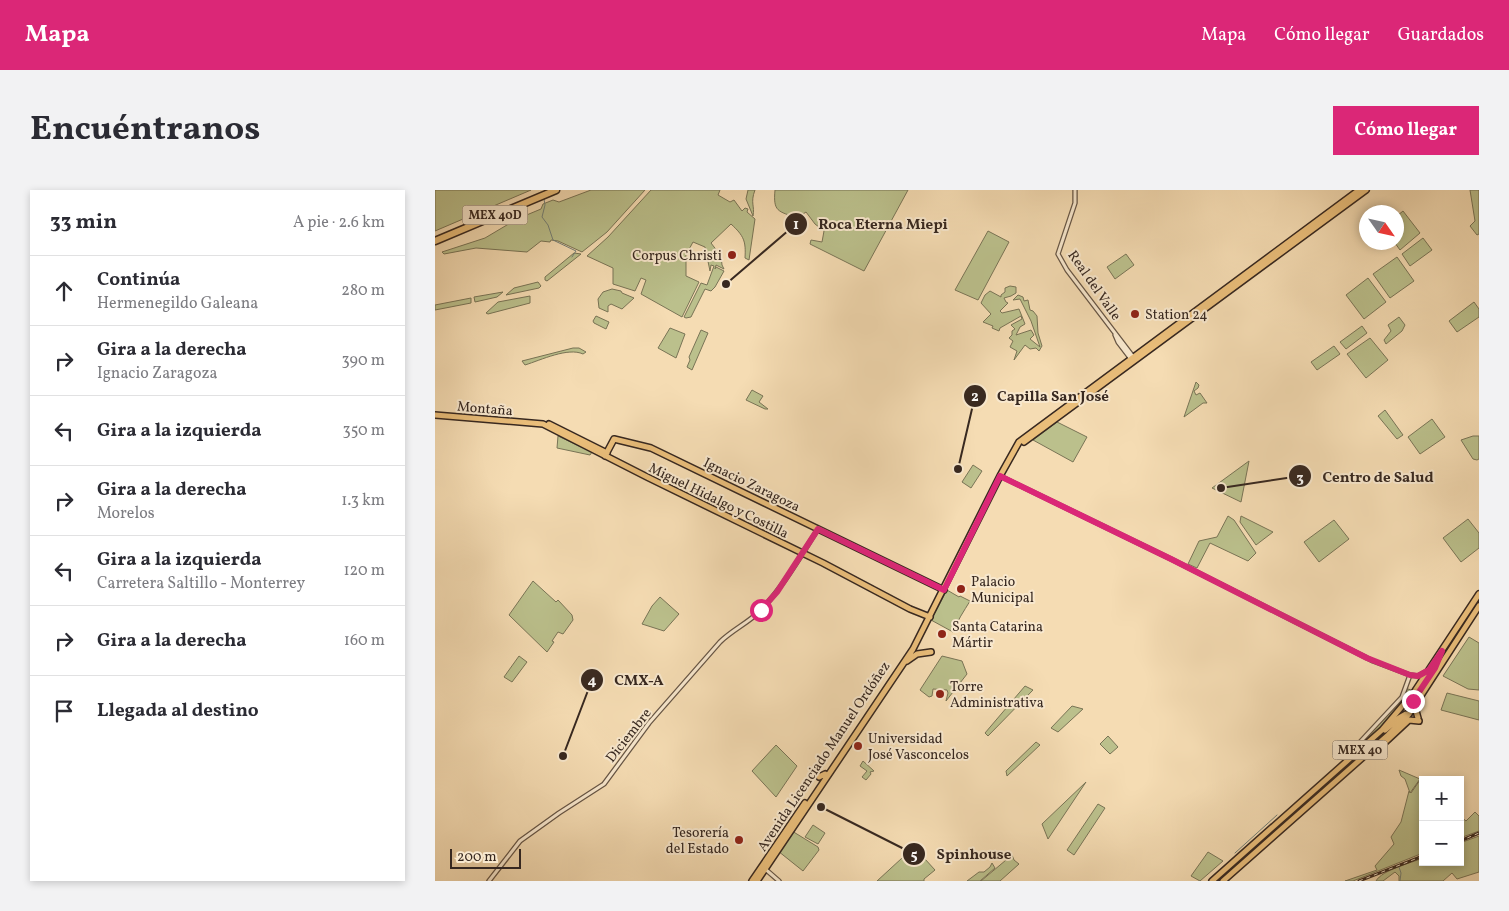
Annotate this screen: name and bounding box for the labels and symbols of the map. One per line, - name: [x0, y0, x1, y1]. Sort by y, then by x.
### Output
- north arrow: [1359, 205, 1404, 250]
- road number: MEX 40D: [463, 206, 527, 224]
- callout: Roca Eterna Miepi: [783, 209, 958, 239]
- text: 1: [793, 215, 799, 236]
- text: Roca Eterna Miepi: [818, 215, 948, 236]
- place label: Corpus Christi: [632, 247, 722, 266]
- street label: Real del Valle: [1063, 247, 1125, 325]
- marker: Corpus Christi: [726, 249, 738, 261]
- place label: Station 24: [1145, 306, 1208, 325]
- marker: Station 24: [1129, 308, 1141, 320]
- callout: Capilla San José: [962, 381, 1119, 411]
- text: 2: [971, 387, 979, 408]
- text: Capilla San José: [997, 387, 1109, 408]
- street label: Montaña: [456, 398, 514, 421]
- street label: Ignacio Zaragoza: [700, 454, 803, 517]
- street label: Miguel Hidalgo y Costilla: [645, 459, 792, 544]
- callout: Centro de Salud: [1288, 461, 1444, 491]
- text: 3: [1296, 468, 1304, 489]
- text: Centro de Salud: [1322, 468, 1434, 489]
- place label: Palacio Municipal: [971, 573, 1034, 608]
- marker: Palacio Municipal: [955, 583, 967, 595]
- route start: [750, 599, 773, 622]
- place label: Santa Catarina Mártir: [952, 618, 1043, 653]
- marker: Santa Catarina Mártir: [936, 628, 948, 640]
- street label: Avenida Licenciado Manuel Ordóñez: [753, 658, 895, 856]
- callout: CMX-A: [580, 665, 674, 695]
- text: 4: [587, 671, 597, 692]
- text: CMX-A: [614, 671, 664, 692]
- place label: Torre Administrativa: [950, 678, 1044, 713]
- marker: Torre Administrativa: [934, 688, 946, 700]
- route end: [1402, 690, 1425, 713]
- street label: Diciembre: [602, 705, 657, 767]
- place label: Universidad José Vasconcelos: [868, 730, 969, 765]
- marker: Universidad José Vasconcelos: [852, 740, 864, 752]
- road number: MEX 40: [1333, 740, 1387, 760]
- place label: Tesorería del Estado: [666, 824, 729, 859]
- marker: Tesorería del Estado: [733, 834, 745, 846]
- callout: Spinhouse: [902, 839, 1021, 869]
- text: 5: [910, 845, 918, 866]
- text: Spinhouse: [937, 845, 1012, 866]
- scale bar: [450, 846, 521, 869]

